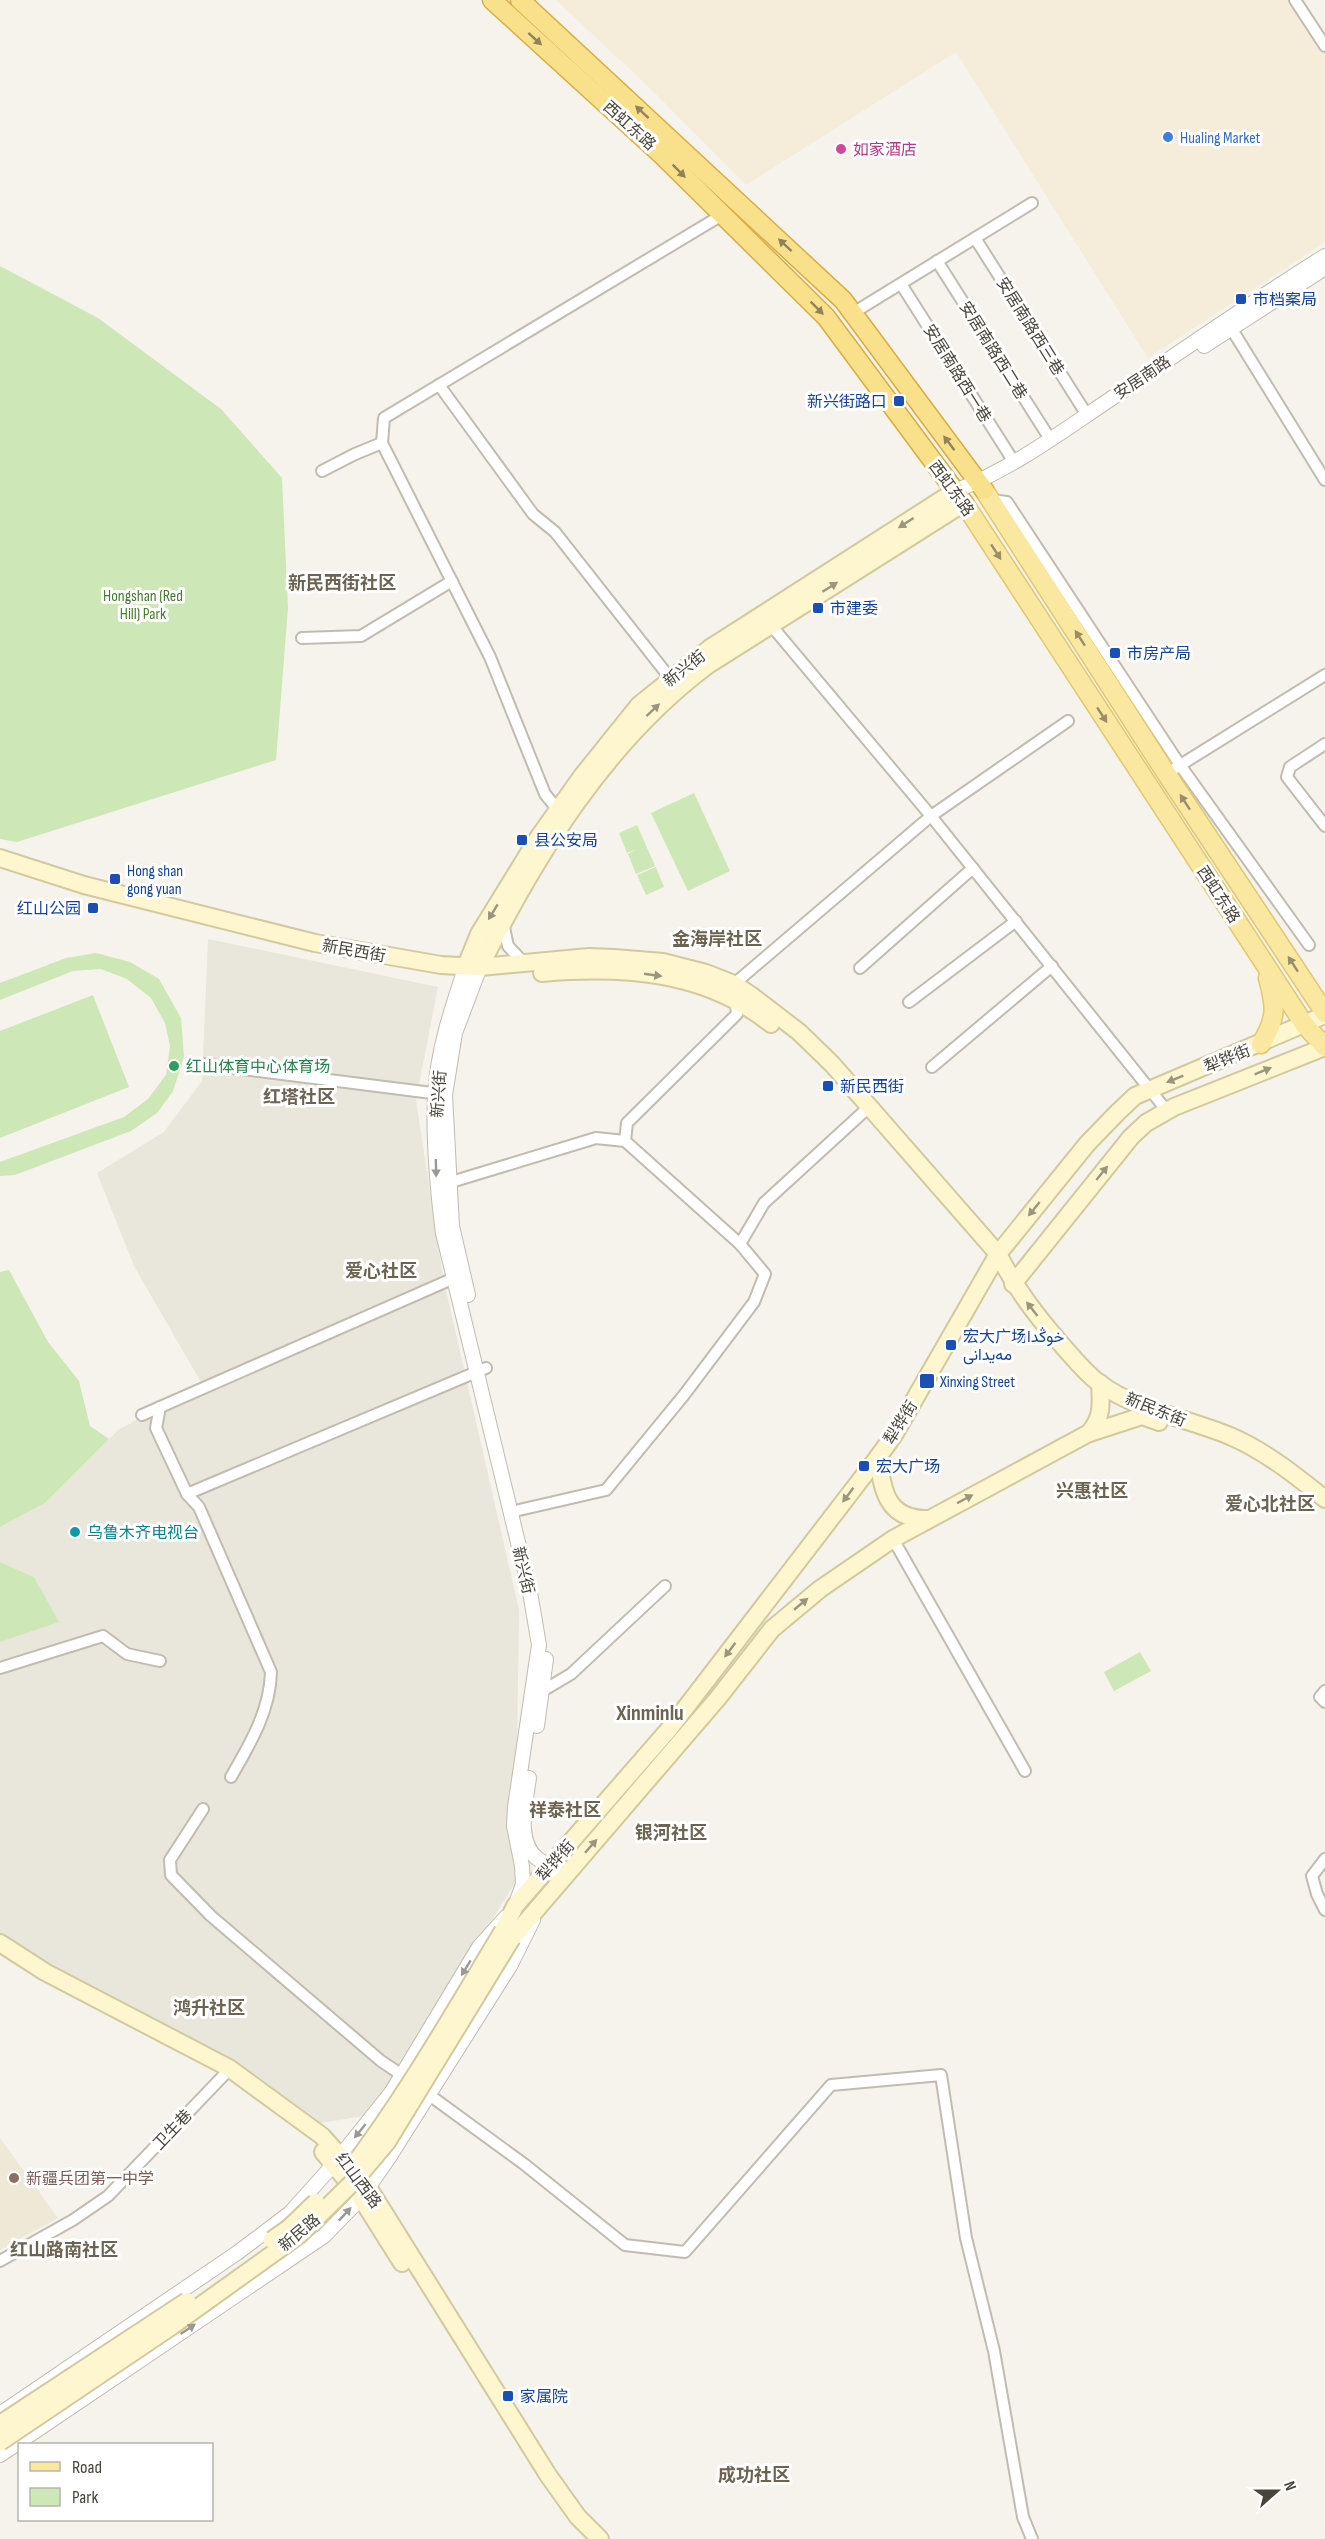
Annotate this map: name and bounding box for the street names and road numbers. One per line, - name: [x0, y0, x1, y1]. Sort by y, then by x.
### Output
- street label: 西虹东路: [599, 98, 659, 155]
- street label: 安居南路西三巷: [992, 274, 1067, 379]
- street label: 安居南路西二巷: [955, 298, 1030, 403]
- street label: 安居南路西一巷: [919, 321, 994, 426]
- street label: 安居南路: [1111, 352, 1175, 404]
- street label: 西虹东路: [924, 457, 977, 520]
- street label: 新兴街: [660, 647, 710, 691]
- street label: 西虹东路: [1192, 863, 1243, 927]
- street label: 新民西街: [321, 937, 387, 966]
- street label: 犁铧街: [1202, 1042, 1253, 1077]
- street label: 新兴街: [428, 1069, 451, 1119]
- street label: 新民东街: [1122, 1390, 1189, 1431]
- street label: 犁铧街: [880, 1397, 922, 1448]
- street label: 新兴街: [508, 1545, 537, 1596]
- street label: 犁铧街: [533, 1837, 579, 1885]
- street label: 卫生巷: [150, 2106, 197, 2154]
- street label: 红山西路: [331, 2150, 385, 2212]
- street label: 新民路: [275, 2210, 324, 2256]

